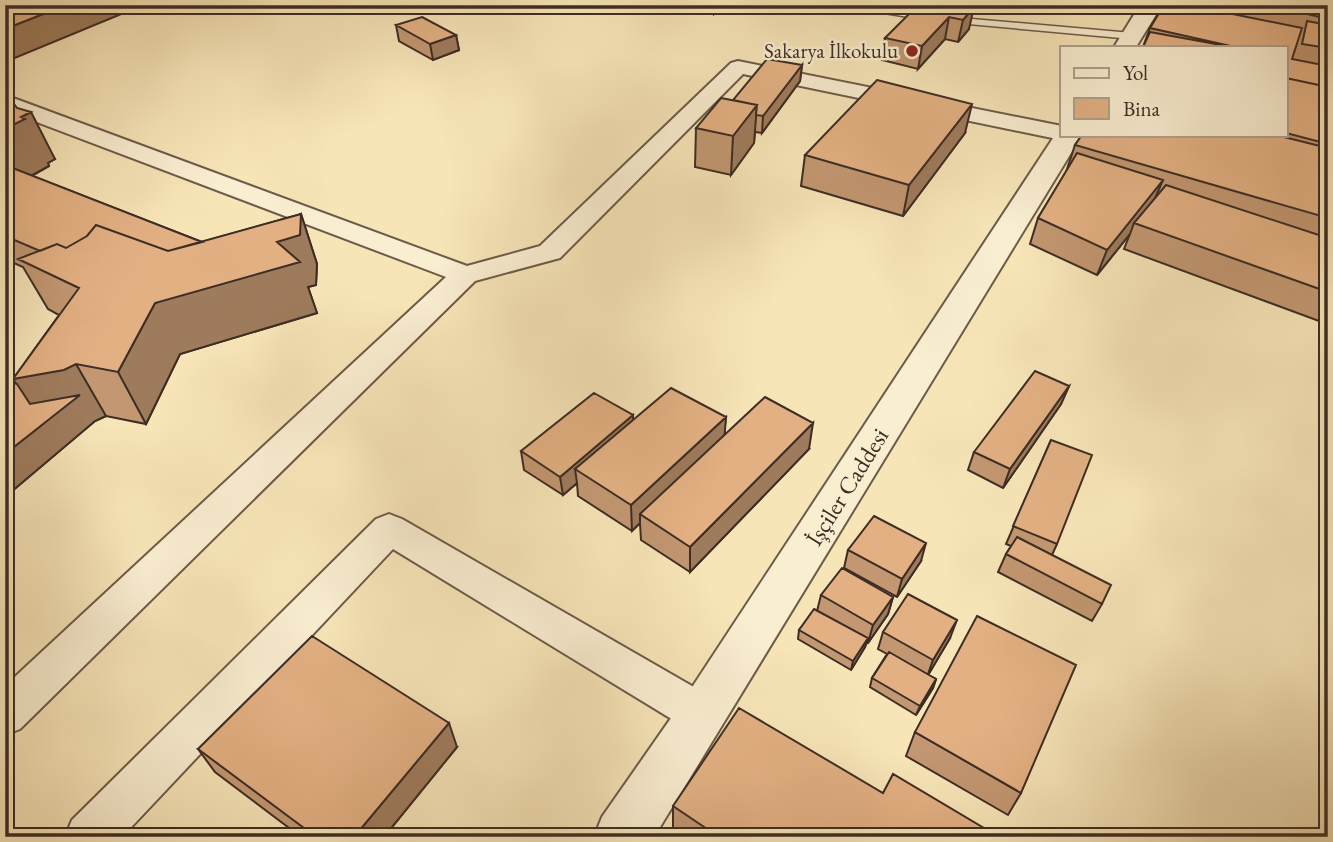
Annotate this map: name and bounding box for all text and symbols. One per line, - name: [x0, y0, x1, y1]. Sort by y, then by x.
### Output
- place label: Sakarya İlkokulu: [764, 37, 898, 64]
- marker: Sakarya İlkokulu: [904, 43, 920, 59]
- legend: [1060, 46, 1288, 136]
- text: Yol: [1123, 59, 1148, 86]
- text: Bina: [1123, 95, 1161, 122]
- street label: İşçiler Caddesi: [798, 422, 895, 552]

